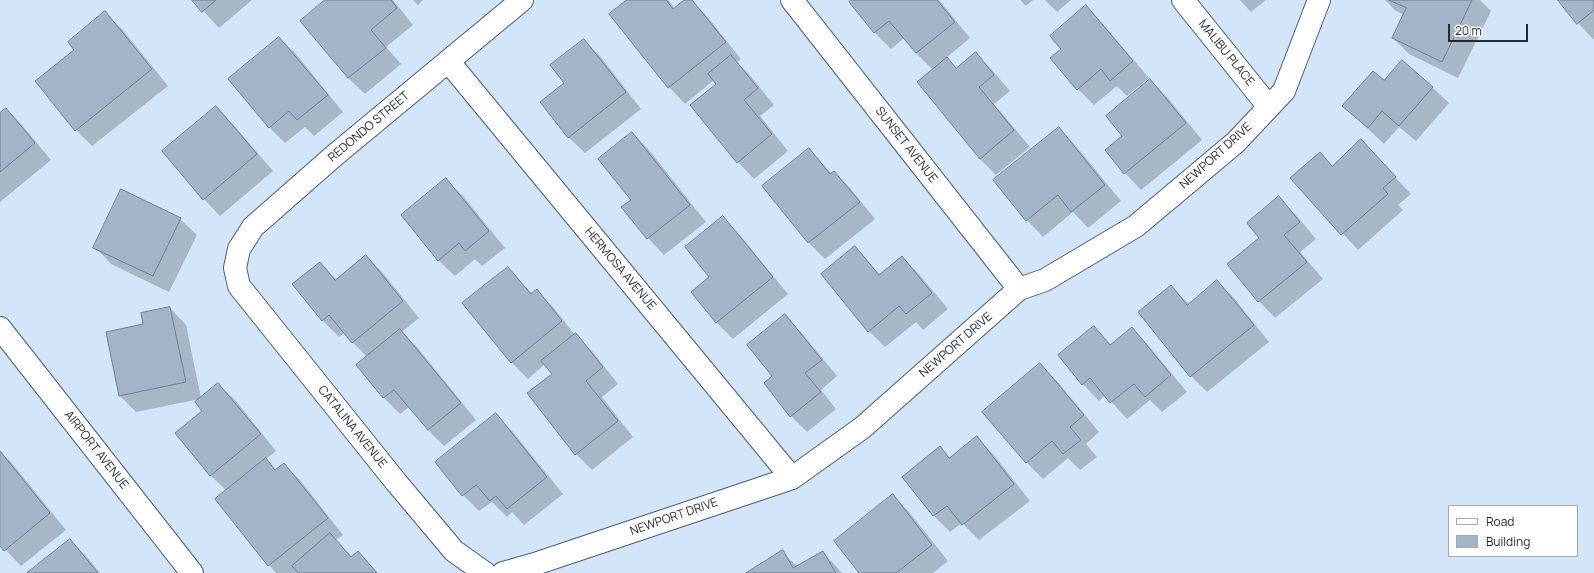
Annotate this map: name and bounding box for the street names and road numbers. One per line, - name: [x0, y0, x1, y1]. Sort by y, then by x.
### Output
- street label: MALIBU PLACE: [1195, 17, 1257, 89]
- street label: REDONDO STREET: [326, 89, 412, 165]
- street label: SUNSET AVENUE: [872, 104, 940, 186]
- street label: NEWPORT DRIVE: [1177, 120, 1255, 192]
- street label: HERMOSA AVENUE: [581, 225, 659, 313]
- street label: NEWPORT DRIVE: [917, 309, 995, 381]
- street label: CATALINA AVENUE: [315, 383, 389, 471]
- street label: AIRPORT AVENUE: [61, 408, 131, 492]
- street label: NEWPORT DRIVE: [628, 495, 720, 539]

